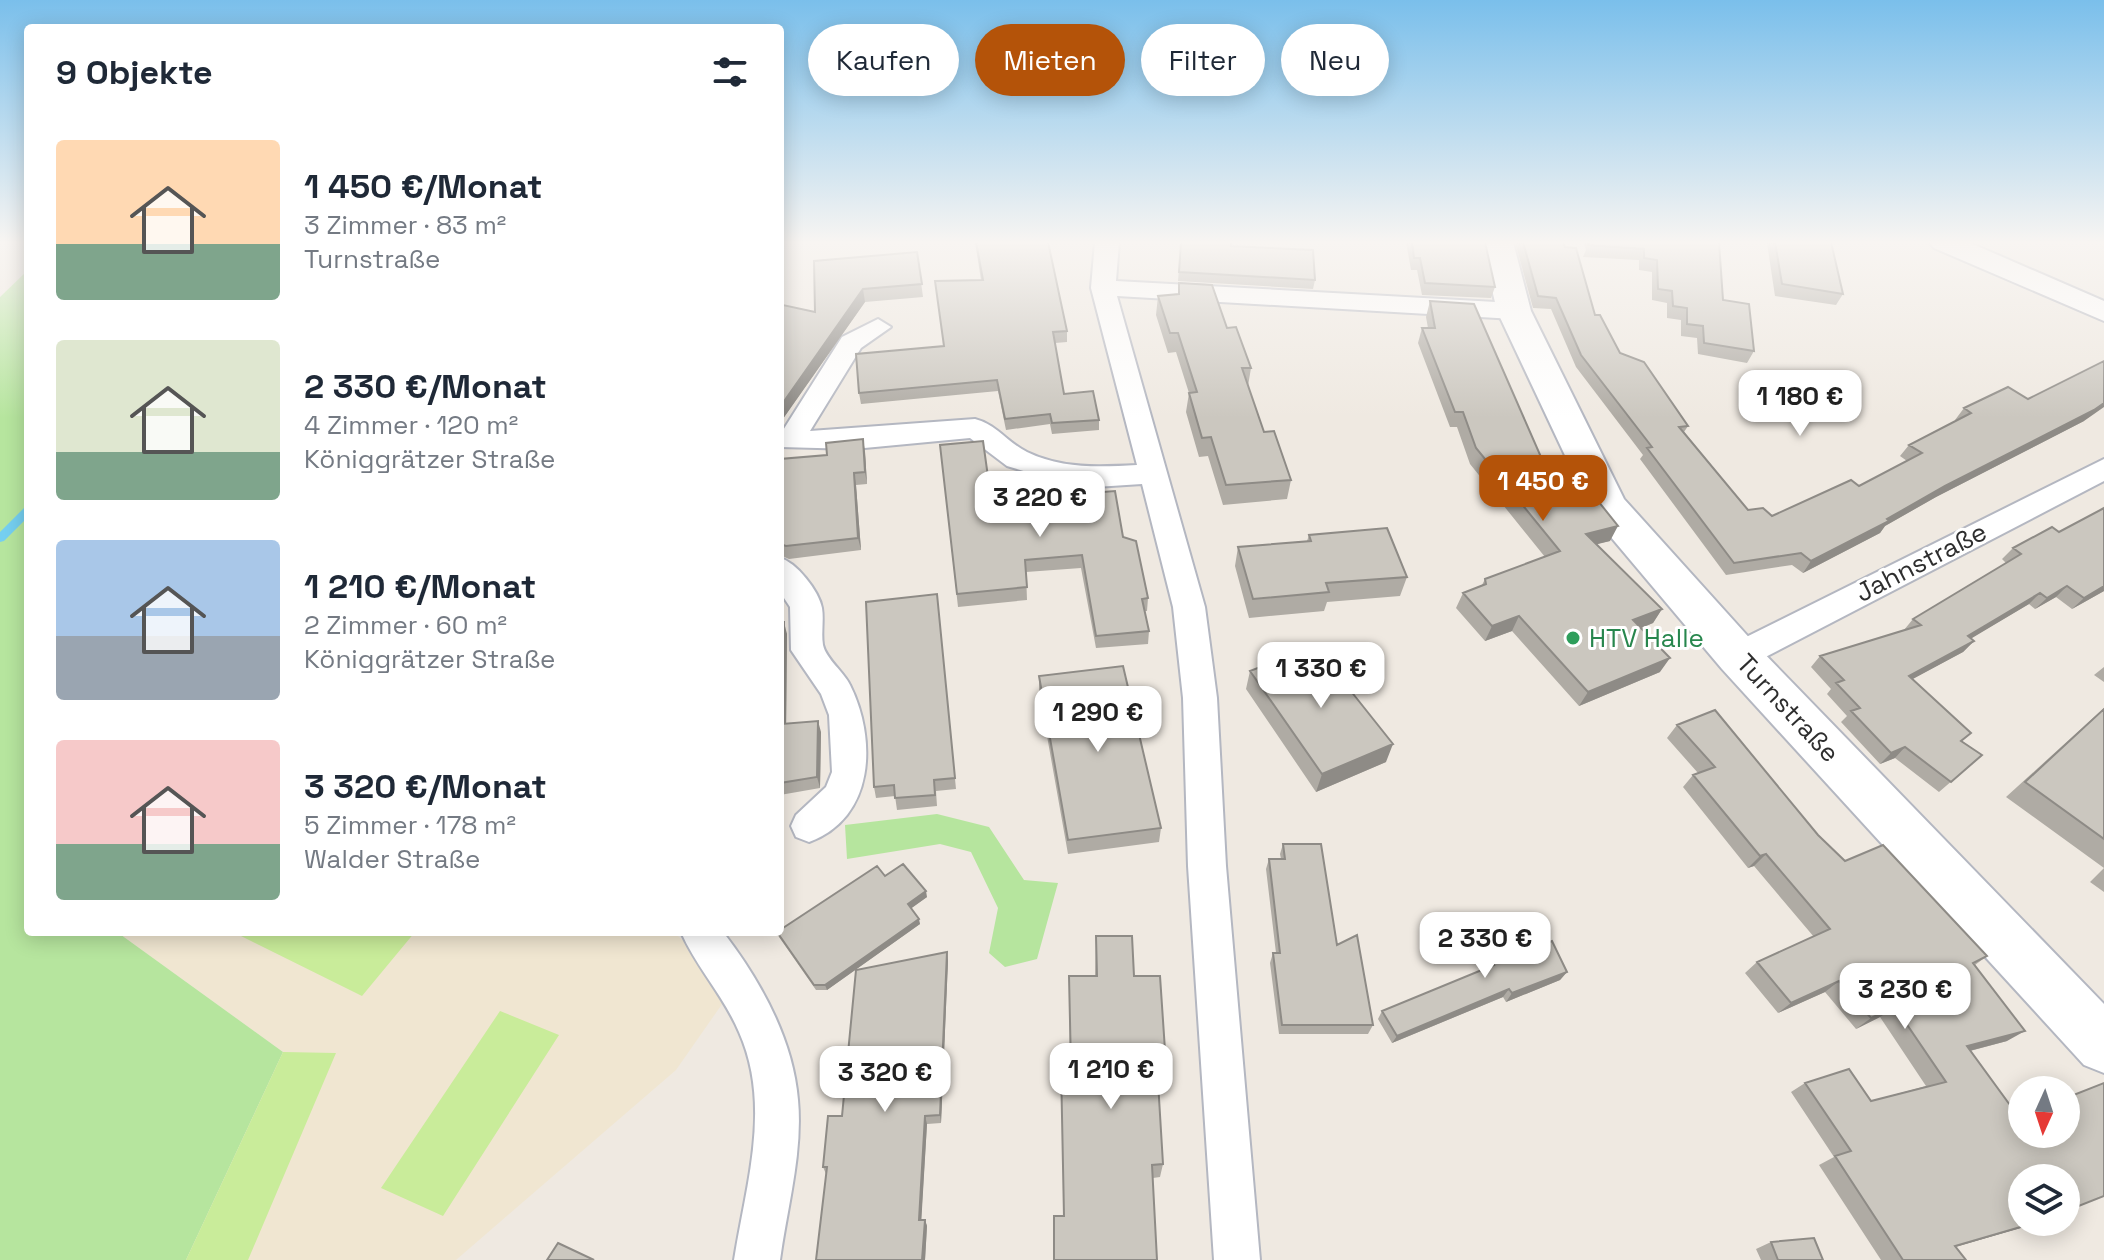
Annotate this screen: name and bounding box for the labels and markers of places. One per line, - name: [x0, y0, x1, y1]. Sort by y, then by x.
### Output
- pin: 1 180 €: [1726, 370, 1874, 438]
- pin: 1 450 €: [1469, 455, 1617, 523]
- pin: 3 220 €: [966, 471, 1114, 539]
- place label: HTV Halle: [1589, 621, 1704, 655]
- marker: HTV Halle: [1564, 629, 1582, 647]
- pin: 1 330 €: [1247, 642, 1395, 710]
- pin: 1 290 €: [1024, 686, 1172, 754]
- pin: 2 330 €: [1411, 912, 1559, 980]
- pin: 3 230 €: [1831, 963, 1979, 1031]
- pin: 1 210 €: [1037, 1043, 1185, 1111]
- pin: 3 320 €: [811, 1046, 959, 1114]

